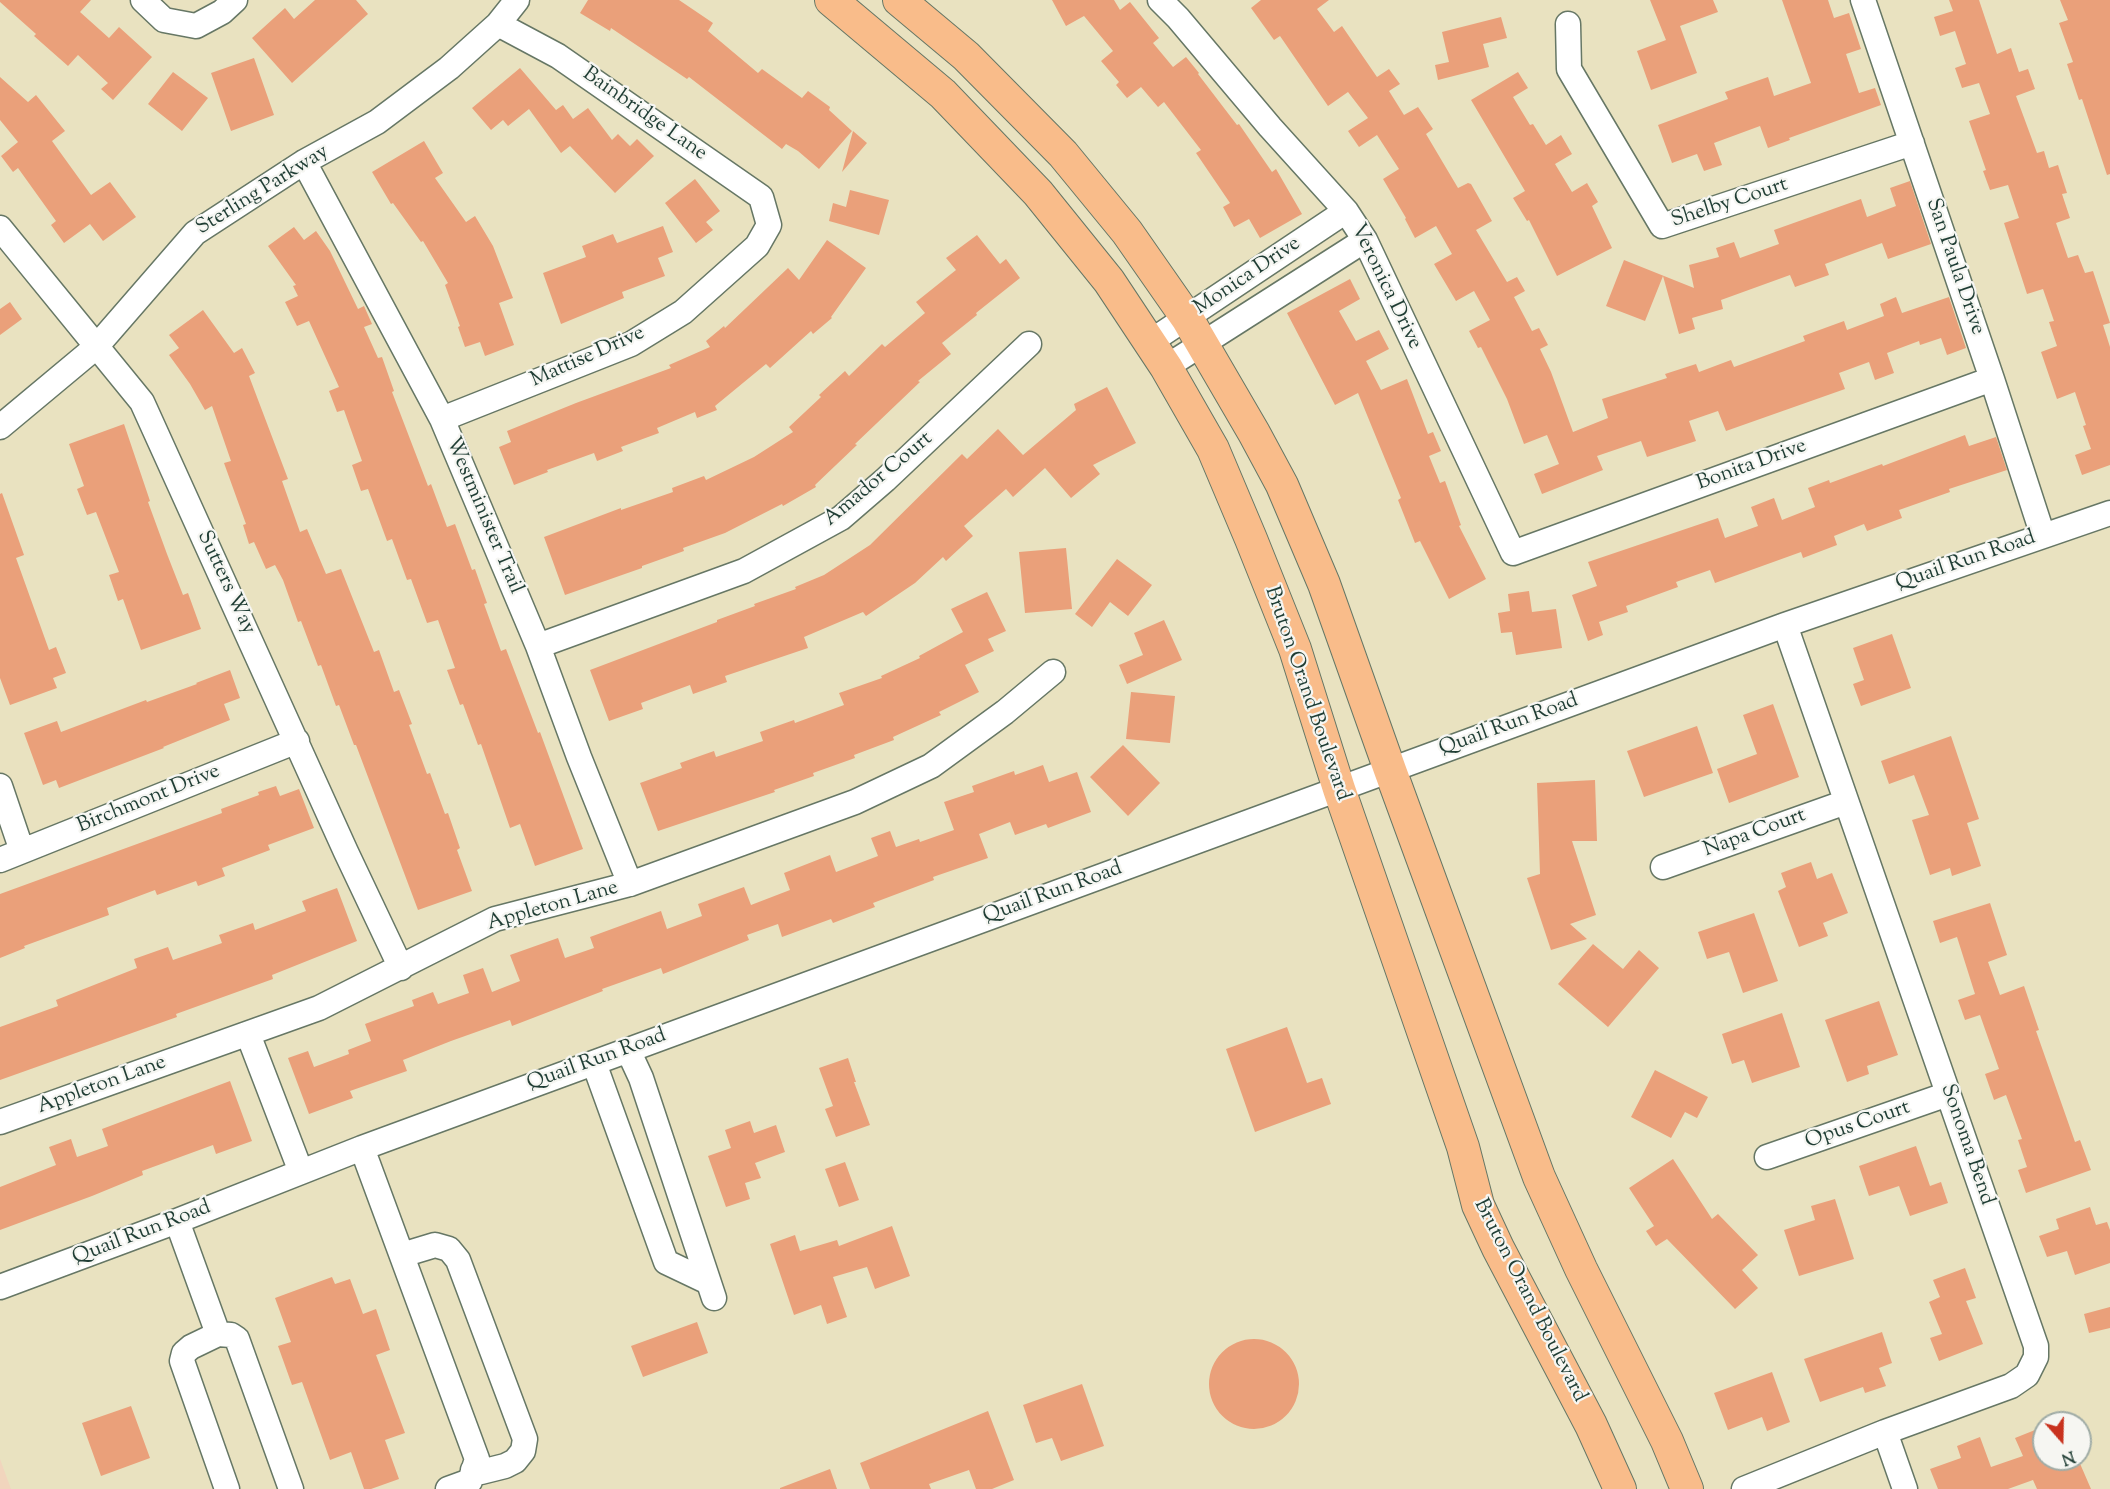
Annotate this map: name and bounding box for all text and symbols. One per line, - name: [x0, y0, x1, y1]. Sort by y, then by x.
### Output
- street label: Bainbridge Lane: [577, 63, 711, 167]
- street label: Sterling Parkway: [192, 140, 334, 242]
- street label: Shelby Court: [1669, 173, 1791, 235]
- street label: San Paula Drive: [1919, 195, 1989, 339]
- street label: Veronica Drive: [1344, 220, 1426, 354]
- street label: Monica Drive: [1190, 232, 1306, 322]
- street label: Mattise Drive: [527, 322, 649, 394]
- street label: Amador Court: [819, 427, 939, 533]
- street label: Westminister Trail: [439, 434, 527, 598]
- street label: Bonita Drive: [1694, 435, 1810, 497]
- street label: Quail Run Road: [1893, 526, 2039, 598]
- street label: Sutters Way: [190, 527, 260, 639]
- street label: Bruton Orand Boulevard: [1257, 584, 1355, 804]
- street label: Quail Run Road: [1436, 689, 1582, 763]
- street label: Birchmont Drive: [74, 760, 224, 840]
- street label: Napa Court: [1700, 804, 1810, 864]
- street label: Quail Run Road: [980, 857, 1126, 931]
- street label: Appleton Lane: [485, 876, 621, 938]
- street label: Quail Run Road: [524, 1024, 670, 1098]
- street label: Appleton Lane: [34, 1051, 170, 1121]
- street label: Sonoma Bend: [1934, 1081, 1998, 1209]
- street label: Opus Court: [1802, 1096, 1914, 1156]
- street label: Bruton Orand Boulevard: [1467, 1195, 1591, 1407]
- street label: Quail Run Road: [69, 1196, 215, 1272]
- north arrow: [2032, 1411, 2092, 1471]
- text: N: [2058, 1444, 2078, 1469]

